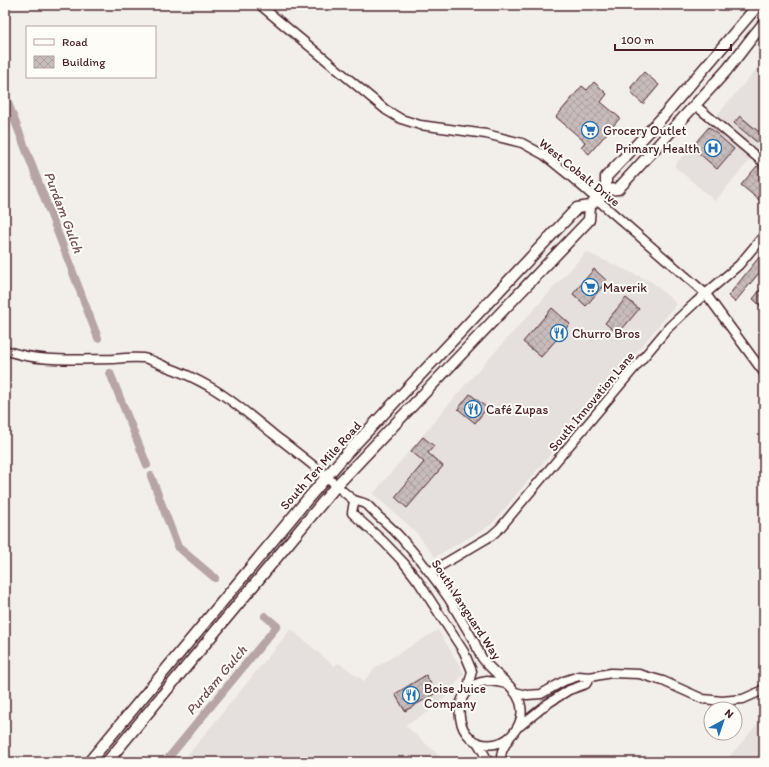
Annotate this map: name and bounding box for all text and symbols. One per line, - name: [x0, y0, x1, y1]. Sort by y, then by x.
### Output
- legend: [26, 26, 156, 78]
- scale bar: [615, 26, 731, 52]
- text: 100 m: [621, 33, 654, 47]
- text: Road: [62, 35, 88, 49]
- text: Building: [62, 55, 106, 69]
- supermarket icon: Grocery Outlet: [580, 120, 600, 140]
- place label: Grocery Outlet: [603, 123, 686, 138]
- street label: West Cobalt Drive: [536, 135, 623, 210]
- hospital icon: Primary Health: [703, 138, 723, 158]
- place label: Primary Health: [615, 141, 700, 156]
- water label: Purdam Gulch: [40, 169, 87, 256]
- supermarket icon: Maverik: [580, 277, 600, 297]
- place label: Maverik: [603, 280, 647, 295]
- restaurant icon: Churro Bros: [549, 323, 569, 343]
- place label: Churro Bros: [572, 326, 640, 341]
- street label: South Innovation Lane: [545, 348, 637, 454]
- restaurant icon: Café Zupas: [463, 399, 483, 419]
- place label: Café Zupas: [486, 402, 548, 417]
- street label: South Ten Mile Road: [277, 418, 364, 513]
- street label: South Vanguard Way: [429, 556, 505, 662]
- water label: Purdam Gulch: [182, 642, 251, 719]
- place label: Boise Juice Company: [424, 681, 486, 711]
- restaurant icon: Boise Juice Company: [401, 685, 421, 705]
- north arrow: [703, 701, 743, 741]
- text: N: [722, 706, 736, 721]

